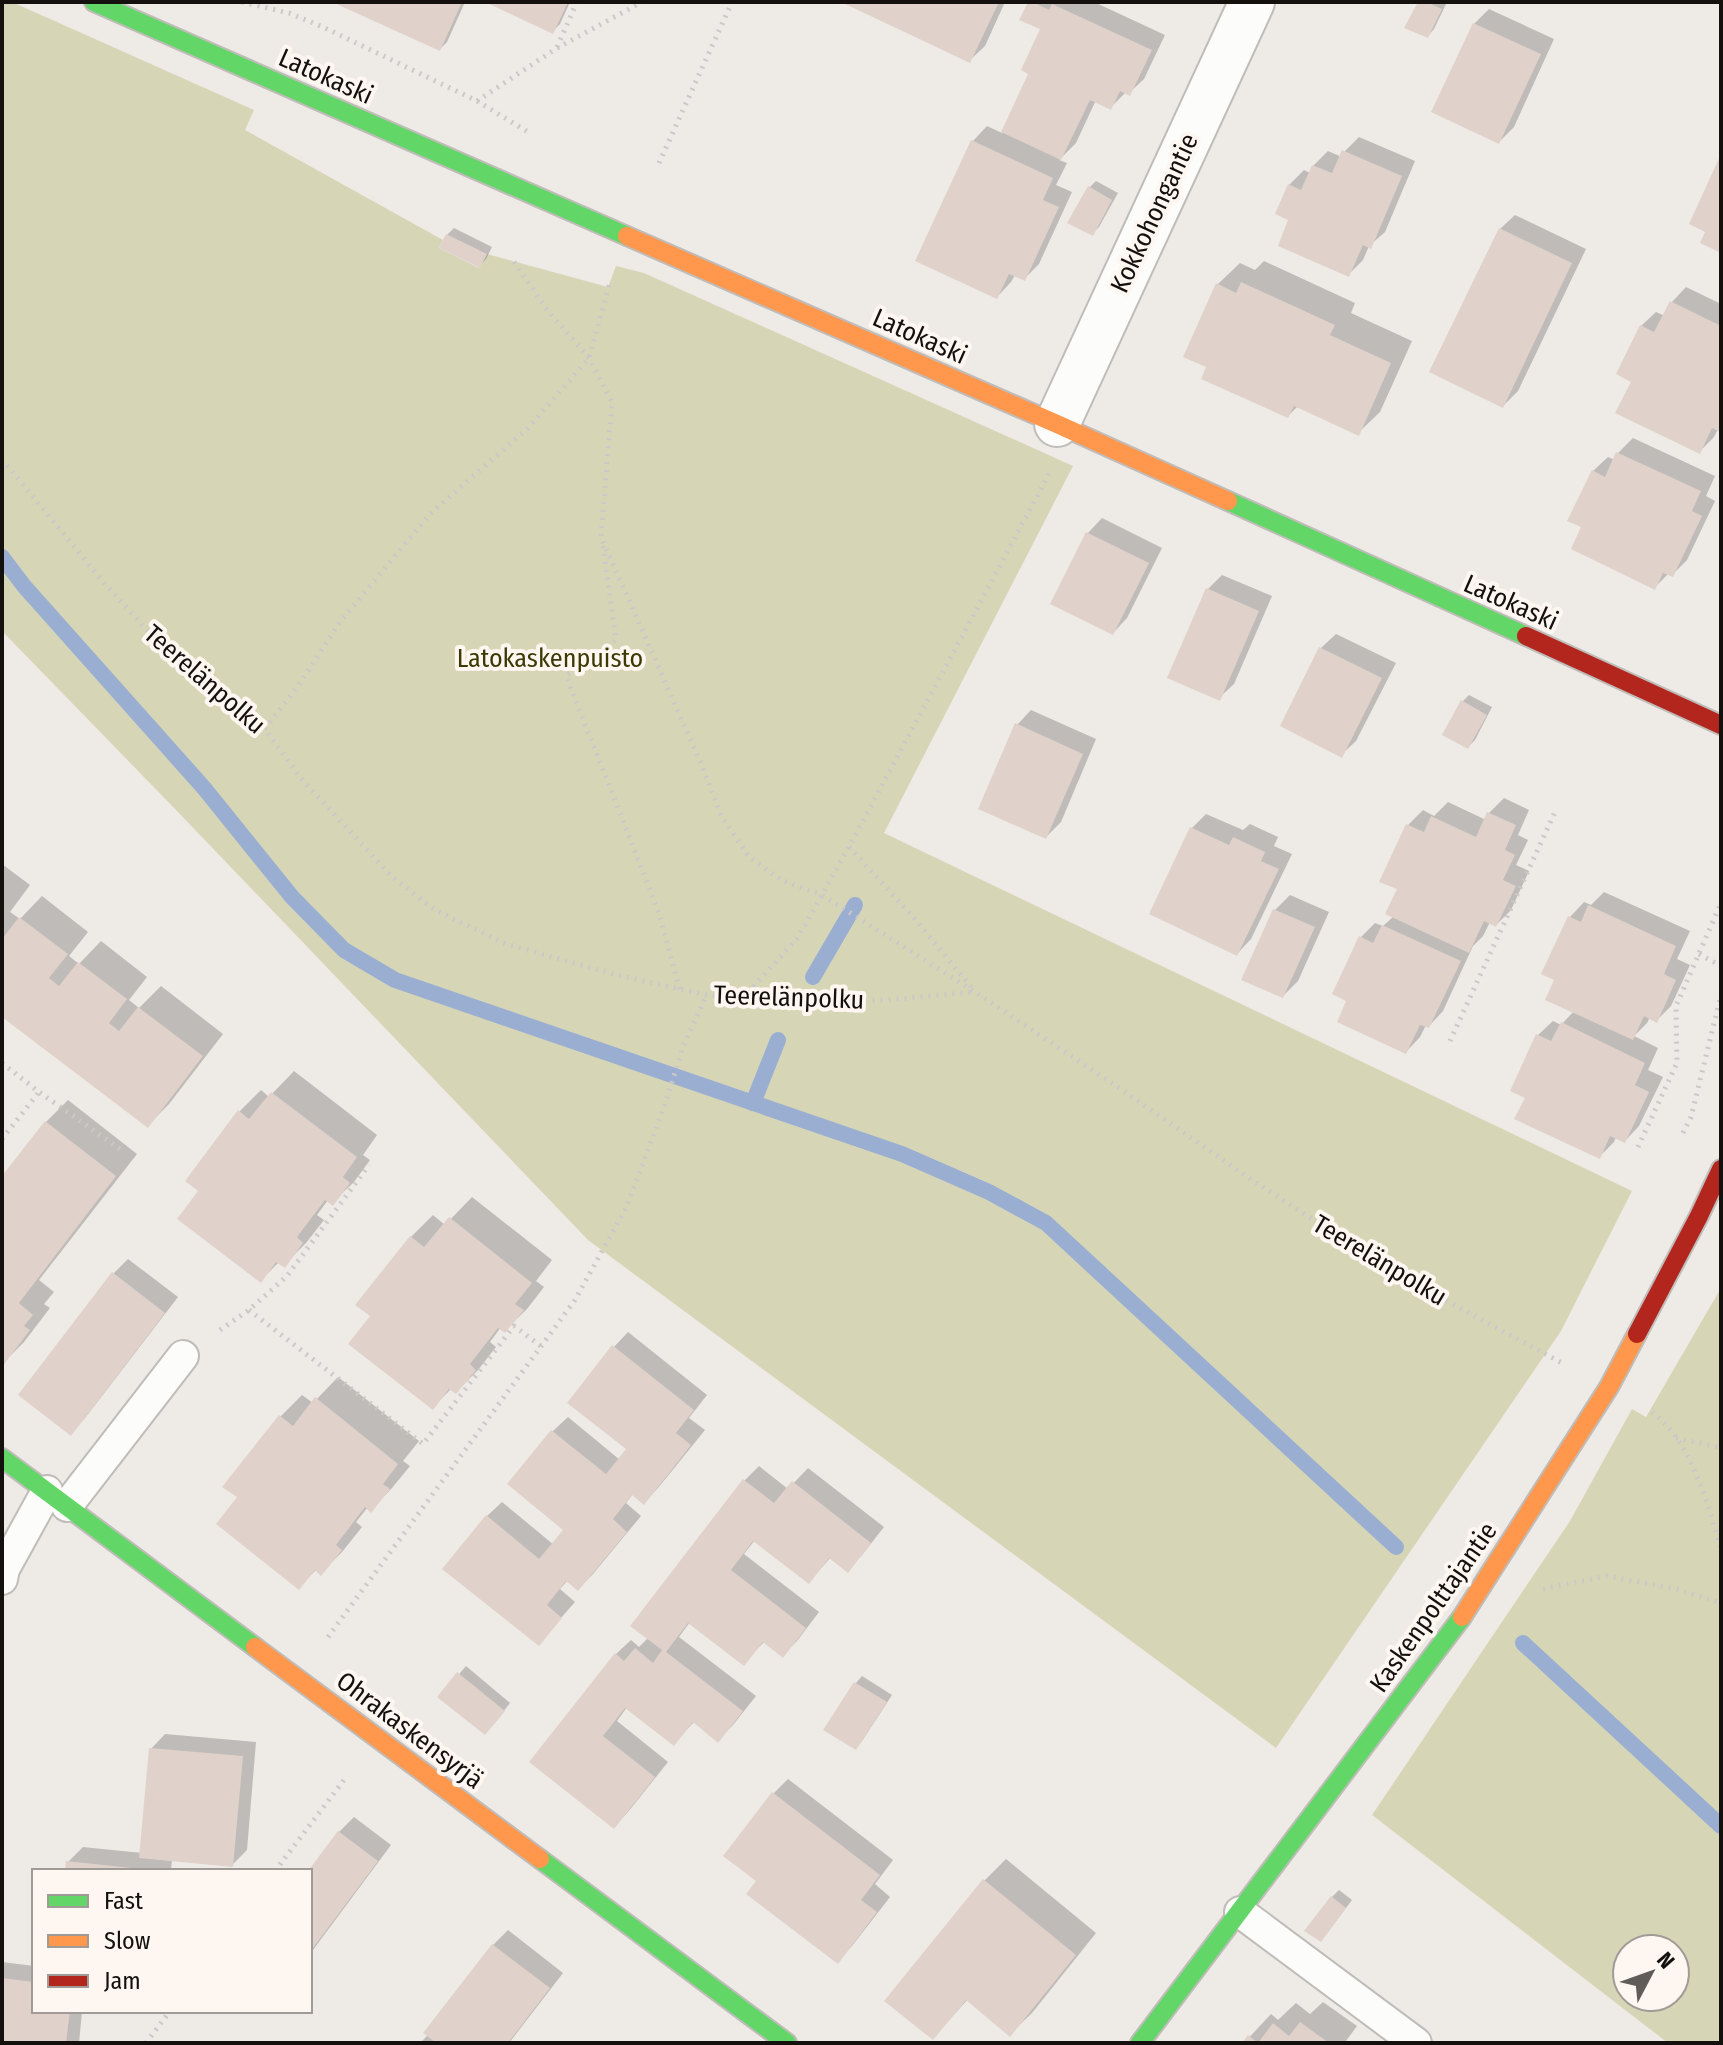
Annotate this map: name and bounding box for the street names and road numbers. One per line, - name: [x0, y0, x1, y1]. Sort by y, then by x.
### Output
- street label: Latokaski: [274, 42, 378, 111]
- street label: Kokkohongantie: [1104, 129, 1205, 298]
- street label: Latokaski: [868, 302, 972, 371]
- street label: Latokaski: [1459, 568, 1563, 637]
- street label: Teerelänpolku: [138, 618, 272, 740]
- street label: Teerelänpolku: [713, 979, 865, 1016]
- street label: Teerelänpolku: [1307, 1208, 1452, 1312]
- street label: Kaskenpolttajantie: [1363, 1516, 1504, 1698]
- street label: Ohrakaskensyrjä: [330, 1665, 489, 1796]

